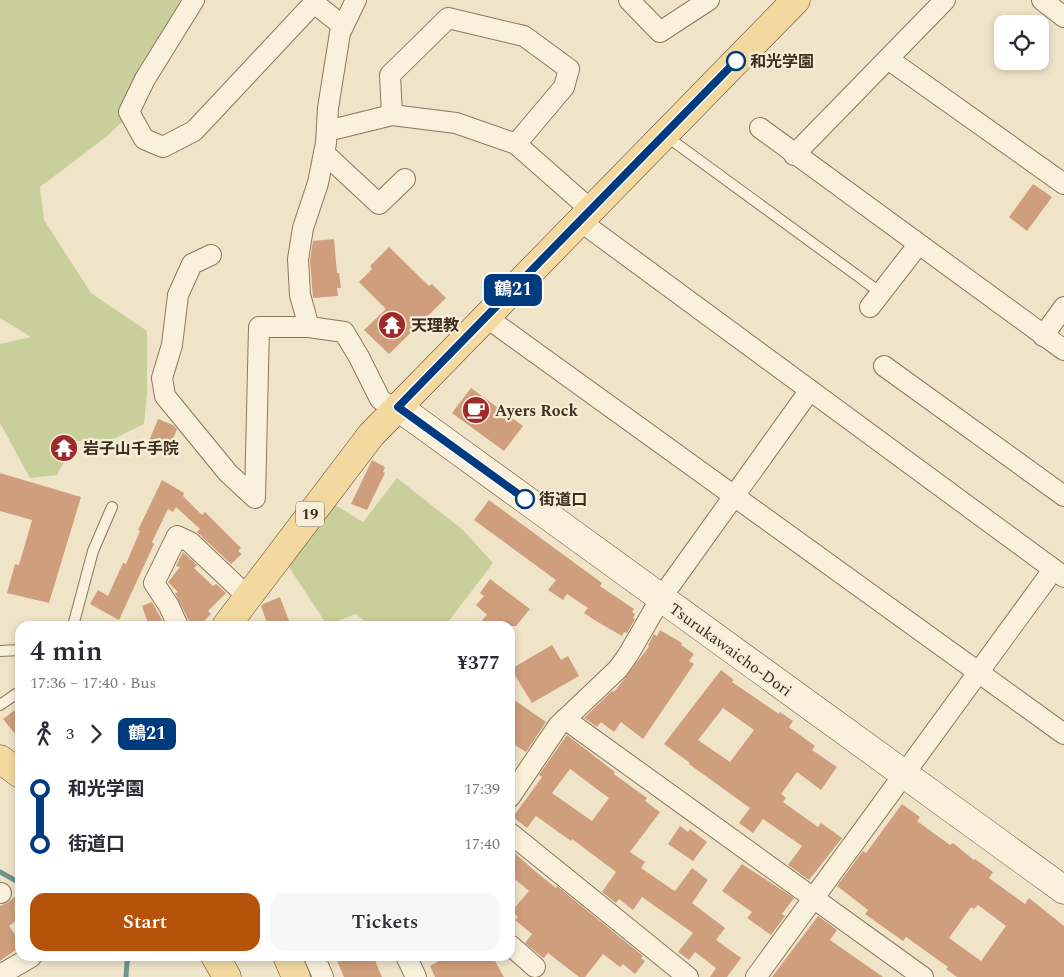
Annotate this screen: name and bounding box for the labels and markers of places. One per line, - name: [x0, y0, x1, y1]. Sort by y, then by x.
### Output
- place label: 和光学園: [750, 50, 814, 74]
- marker: 和光学園: [726, 51, 746, 71]
- temple icon: 天理教: [377, 310, 407, 340]
- place label: 天理教: [411, 314, 459, 338]
- cafe icon: Ayers Rock: [461, 395, 491, 425]
- place label: Ayers Rock: [495, 399, 578, 423]
- temple icon: 岩子山千手院: [49, 433, 79, 463]
- place label: 岩子山千手院: [83, 437, 179, 461]
- place label: 街道口: [539, 488, 587, 512]
- marker: 街道口: [515, 489, 535, 509]

